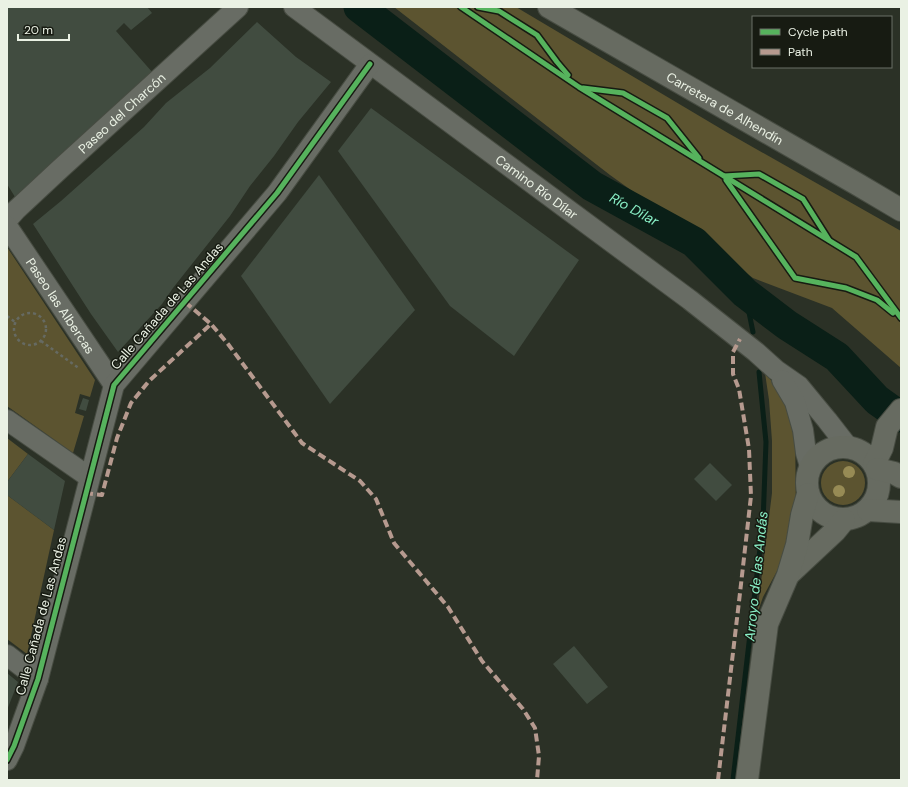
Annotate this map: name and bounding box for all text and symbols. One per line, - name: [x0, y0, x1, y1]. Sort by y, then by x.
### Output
- scale bar: [18, 16, 69, 42]
- legend: [752, 16, 892, 68]
- text: 20 m: [24, 22, 53, 38]
- text: Cycle path: [788, 24, 848, 40]
- text: Path: [788, 44, 813, 60]
- street label: Carretera de Alhendín: [664, 68, 786, 148]
- street label: Paseo del Charcón: [74, 69, 169, 157]
- street label: Camino Río Dílar: [492, 151, 581, 223]
- water label: Río Dílar: [607, 188, 663, 230]
- street label: Calle Cañada de Las Andas: [107, 239, 227, 373]
- street label: Paseo las Albercas: [22, 254, 99, 357]
- water label: Arroyo de las Andás: [740, 510, 772, 643]
- street label: Calle Cañada de Las Andas: [12, 535, 70, 697]

